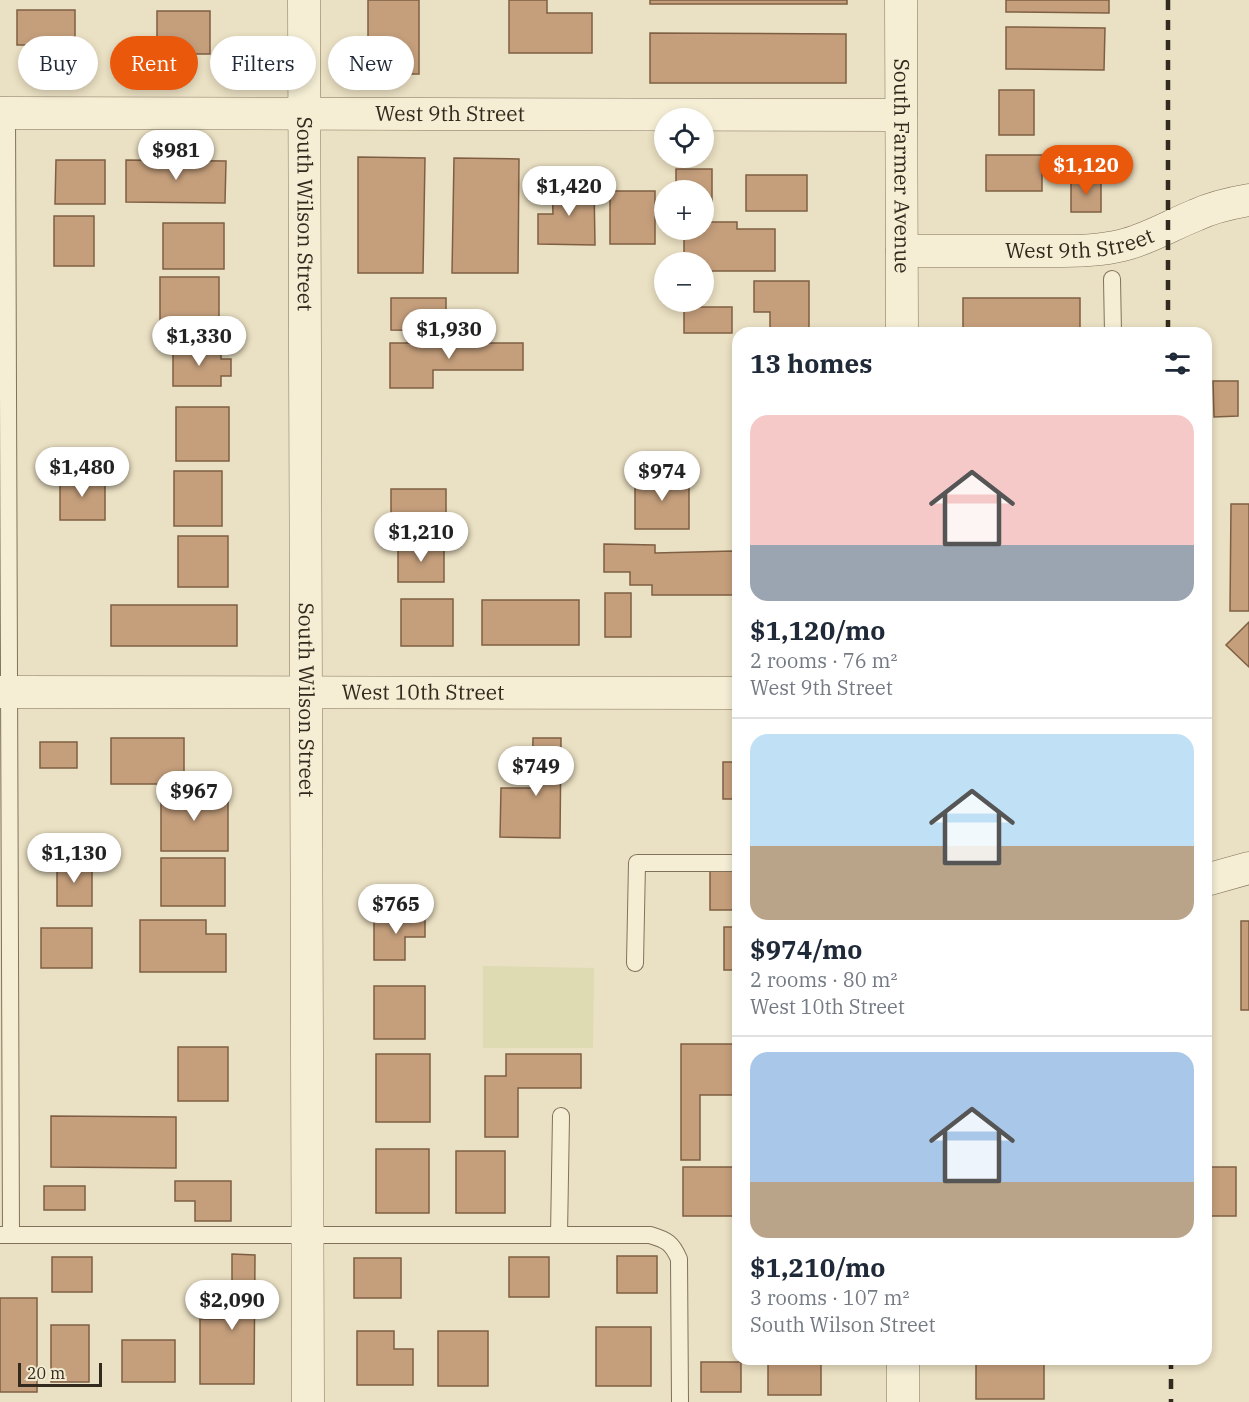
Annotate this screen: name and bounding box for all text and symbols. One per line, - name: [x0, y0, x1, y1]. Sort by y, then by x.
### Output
- chip: Buy: [18, 36, 98, 90]
- chip: Rent: [110, 36, 198, 90]
- chip: Filters: [210, 36, 316, 90]
- chip: New: [328, 36, 414, 90]
- street label: South Farmer Avenue: [888, 58, 917, 274]
- street label: West 9th Street: [375, 99, 525, 127]
- map controls: [654, 108, 714, 312]
- button: locate: [654, 108, 714, 168]
- street label: South Wilson Street: [291, 116, 320, 312]
- pin: $981: [140, 130, 212, 181]
- text: $981: [152, 136, 200, 163]
- pin: $1,120: [1037, 145, 1135, 196]
- text: $1,120: [1053, 151, 1119, 178]
- pin: $1,420: [520, 166, 618, 217]
- text: $1,420: [536, 172, 602, 199]
- button: +: [654, 180, 714, 240]
- street label: West 9th Street: [1005, 221, 1158, 264]
- button: −: [654, 252, 714, 312]
- pin: $1,930: [400, 309, 498, 360]
- text: $1,930: [416, 315, 482, 342]
- pin: $1,330: [150, 316, 248, 367]
- text: $1,330: [166, 322, 232, 349]
- text: 13 homes: [750, 346, 872, 380]
- icon: filters: [1161, 347, 1194, 380]
- pin: $1,480: [33, 447, 131, 498]
- pin: $974: [626, 451, 698, 502]
- text: $1,480: [49, 453, 115, 480]
- icon: home: [918, 454, 1026, 562]
- text: $974: [638, 457, 686, 484]
- pin: $1,210: [372, 512, 470, 563]
- text: $1,210: [388, 518, 454, 545]
- street label: South Wilson Street: [293, 602, 321, 798]
- text: $1,120/mo: [750, 613, 885, 647]
- text: 2 rooms · 76 m²: [750, 647, 897, 674]
- text: West 9th Street: [750, 674, 893, 701]
- street label: West 10th Street: [342, 677, 504, 706]
- pin: $749: [500, 746, 572, 797]
- text: $749: [512, 752, 560, 779]
- pin: $967: [158, 771, 230, 822]
- icon: home: [918, 773, 1026, 881]
- text: $967: [170, 777, 218, 804]
- pin: $1,130: [25, 833, 123, 884]
- text: $1,130: [41, 839, 107, 866]
- pin: $765: [360, 884, 432, 935]
- text: $765: [372, 890, 420, 917]
- text: $974/mo: [750, 932, 862, 966]
- text: 2 rooms · 80 m²: [750, 966, 897, 993]
- text: West 10th Street: [750, 993, 905, 1020]
- icon: home: [918, 1091, 1026, 1199]
- text: $1,210/mo: [750, 1250, 885, 1284]
- pin: $2,090: [183, 1280, 281, 1331]
- text: 3 rooms · 107 m²: [750, 1284, 909, 1311]
- text: $2,090: [199, 1286, 265, 1313]
- text: South Wilson Street: [750, 1311, 936, 1338]
- scale bar: [18, 1360, 102, 1388]
- text: 20 m: [27, 1363, 65, 1383]

